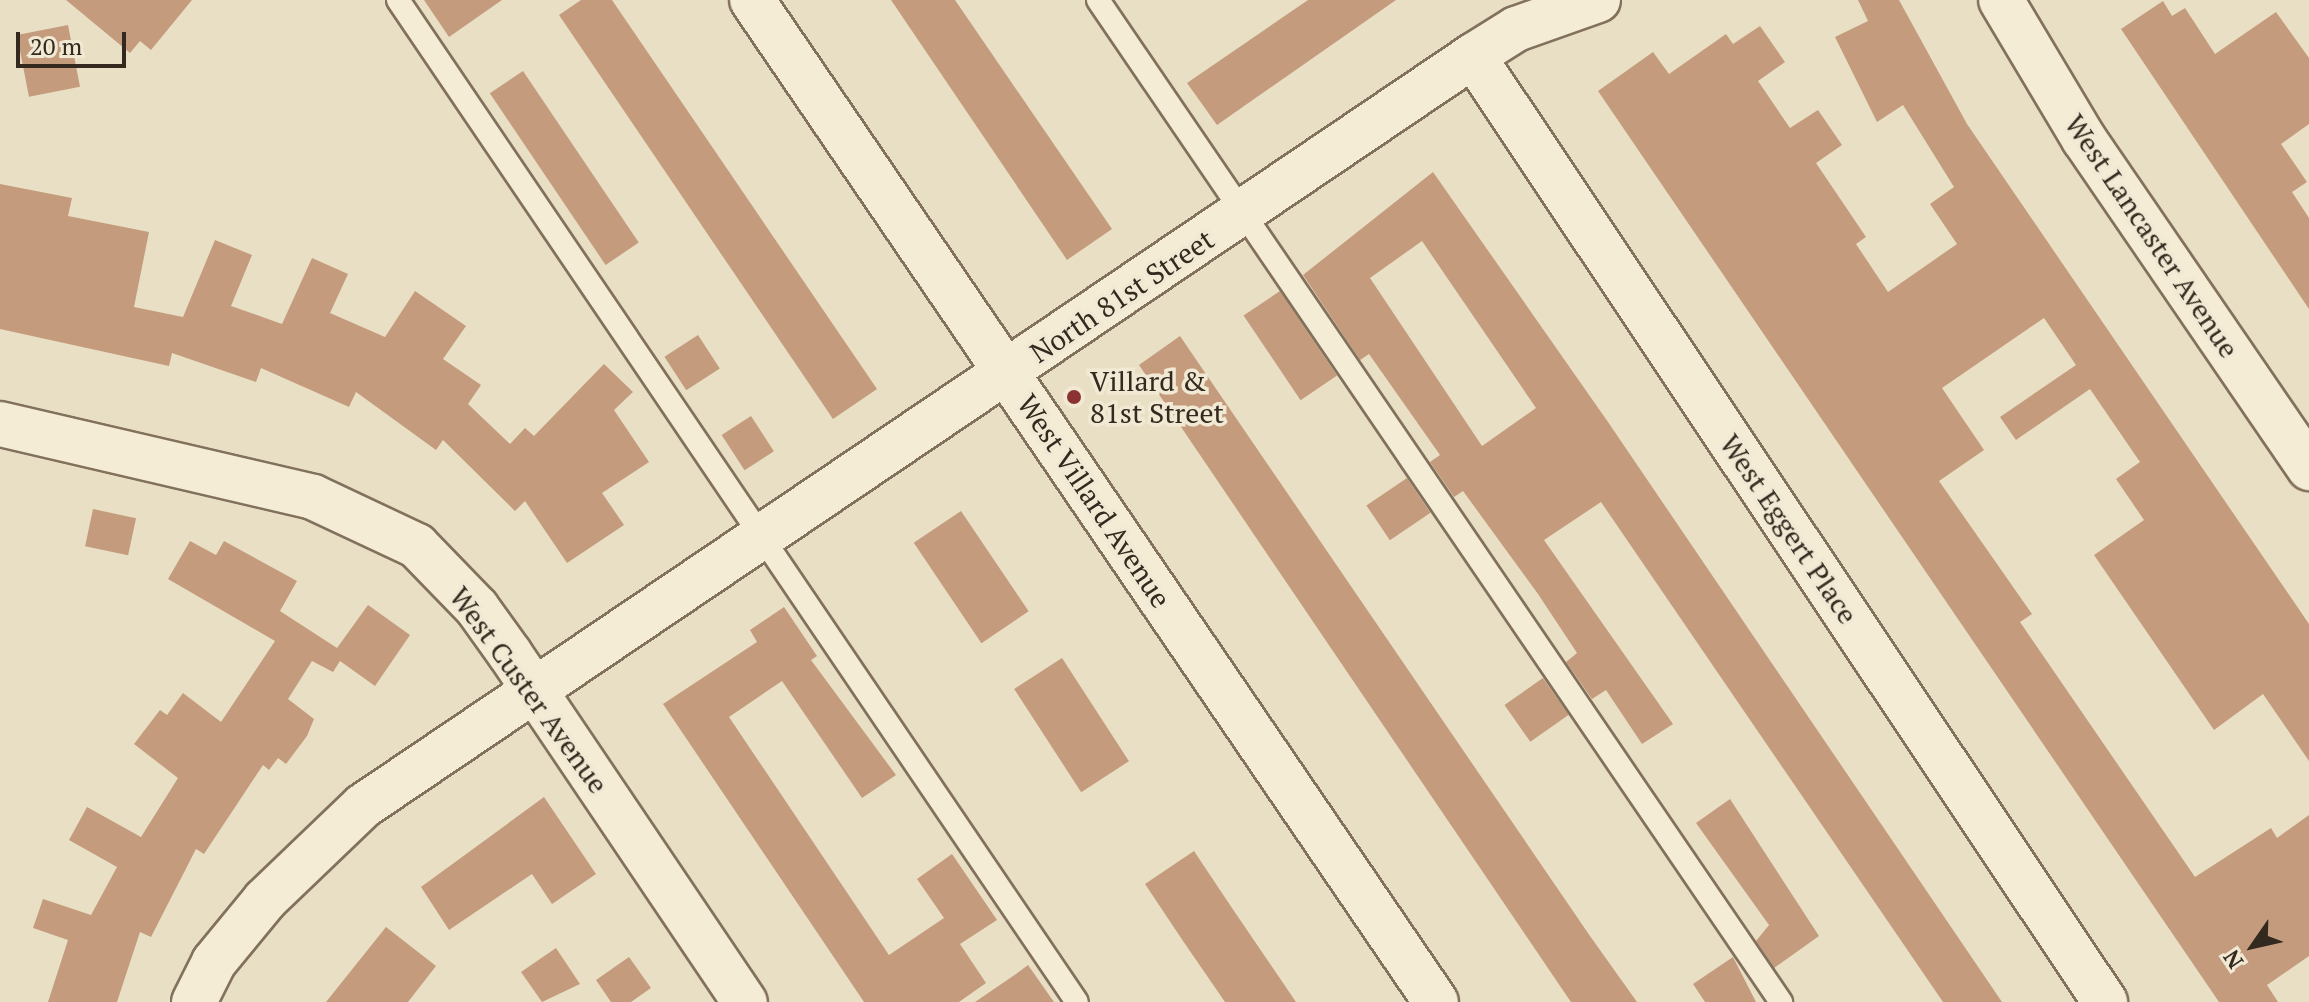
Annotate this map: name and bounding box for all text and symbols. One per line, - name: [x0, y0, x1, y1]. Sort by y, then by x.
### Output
- scale bar: [20, 16, 130, 66]
- text: 20 m: [30, 30, 82, 62]
- street label: West Lancaster Avenue: [2058, 108, 2246, 364]
- street label: North 81st Street: [1024, 222, 1220, 370]
- place label: Villard & 81st Street: [1090, 364, 1224, 430]
- street label: West Villard Avenue: [1010, 388, 1178, 614]
- marker: Villard & 81st Street: [1065, 388, 1083, 406]
- street label: West Eggert Place: [1713, 428, 1865, 630]
- street label: West Custer Avenue: [443, 580, 615, 800]
- north arrow: [2213, 906, 2293, 986]
- text: N: [2216, 945, 2249, 975]

